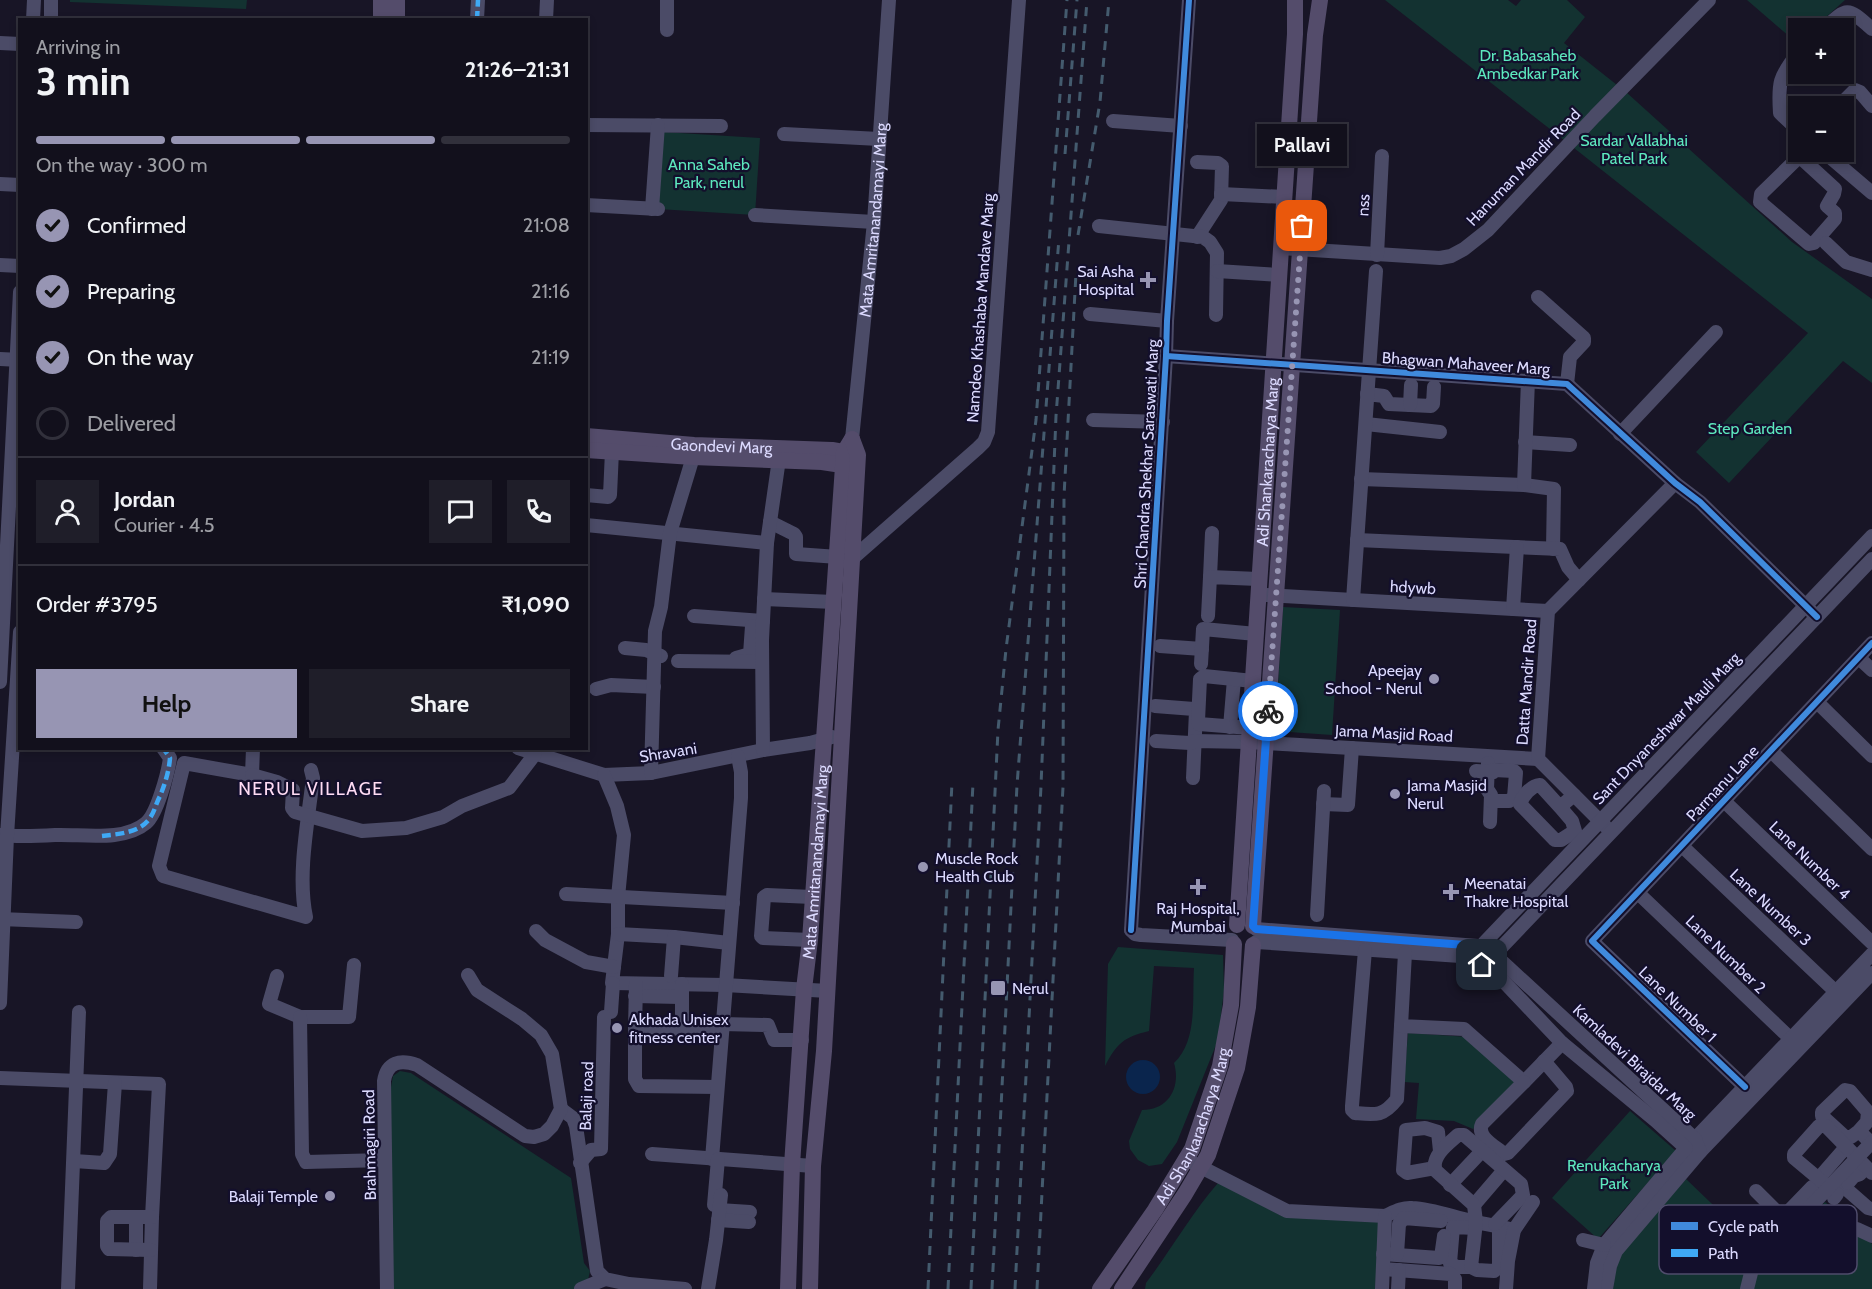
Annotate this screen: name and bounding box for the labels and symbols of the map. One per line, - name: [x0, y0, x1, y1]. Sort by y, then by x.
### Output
- park label: Dr. Babasaheb Ambedkar Park: [1477, 46, 1580, 83]
- street label: Hanuman Mandir Road: [1462, 105, 1584, 230]
- street label: Mata Amritanandamayi Marg: [855, 121, 891, 318]
- callout: Pallavi: [1257, 124, 1347, 166]
- park label: Sardar Vallabhai Patel Park: [1580, 131, 1688, 168]
- park label: Anna Saheb Park, nerul: [668, 155, 750, 192]
- street label: Namdeo Khashaba Mandave Marg: [963, 192, 998, 423]
- street label: nss: [1353, 193, 1374, 217]
- pin: [1276, 200, 1327, 251]
- place label: Sai Asha Hospital: [1077, 262, 1134, 299]
- marker: Sai Asha Hospital: [1139, 271, 1157, 289]
- street label: Shri Chandra Shekhar Saraswati Marg: [1130, 338, 1163, 589]
- street label: Bhagwan Mahaveer Marg: [1381, 348, 1552, 379]
- street label: Adi Shankaracharya Marg: [1253, 376, 1283, 547]
- park label: Step Garden: [1708, 419, 1792, 438]
- street label: Gaondevi Marg: [670, 434, 774, 458]
- street label: hdywb: [1389, 577, 1437, 598]
- street label: Datta Mandir Road: [1513, 618, 1540, 746]
- street label: Sant Dnyaneshwar Mauli Marg: [1589, 648, 1745, 808]
- place label: Apeejay School - Nerul: [1325, 661, 1422, 698]
- marker: Apeejay School - Nerul: [1427, 672, 1441, 686]
- courier: [1238, 681, 1298, 741]
- street label: Jama Masjid Road: [1334, 721, 1453, 746]
- street label: Shravani: [638, 739, 698, 766]
- street label: Parmanu Lane: [1682, 741, 1762, 825]
- street label: Mata Amritanandamayi Marg: [799, 763, 832, 960]
- place label: Jama Masjid Nerul: [1406, 776, 1487, 813]
- district label: NERUL VILLAGE: [238, 778, 384, 800]
- marker: Jama Masjid Nerul: [1388, 787, 1402, 801]
- street label: Lane Number 4: [1765, 817, 1854, 904]
- place label: Muscle Rock Health Club: [935, 849, 1019, 886]
- marker: Muscle Rock Health Club: [916, 860, 930, 874]
- street label: Lane Number 3: [1726, 865, 1815, 950]
- place label: Meenatai Thakre Hospital: [1464, 874, 1568, 911]
- marker: Raj Hospital, Mumbai: [1189, 878, 1207, 896]
- marker: Meenatai Thakre Hospital: [1442, 883, 1460, 901]
- place label: Raj Hospital, Mumbai: [1156, 899, 1240, 936]
- street label: Lane Number 2: [1682, 911, 1770, 997]
- pin: [1456, 939, 1507, 990]
- street label: Lane Number 1: [1635, 962, 1721, 1046]
- marker: Nerul: [989, 979, 1007, 997]
- place label: Nerul: [1012, 979, 1049, 998]
- street label: Kamladevi Birajdar Marg: [1569, 1000, 1701, 1125]
- place label: Akhada Unisex fitness center: [629, 1010, 729, 1047]
- marker: Akhada Unisex fitness center: [610, 1021, 624, 1035]
- street label: Adi Shankaracharya Marg: [1152, 1045, 1233, 1208]
- street label: Balaji road: [576, 1061, 597, 1131]
- street label: Brahmagiri Road: [359, 1089, 380, 1201]
- park label: Renukacharya Park: [1567, 1156, 1661, 1193]
- place label: Balaji Temple: [229, 1187, 318, 1206]
- marker: Balaji Temple: [323, 1189, 337, 1203]
- legend: [1659, 1205, 1857, 1274]
- text: Cycle path: [1708, 1217, 1779, 1236]
- text: Path: [1708, 1244, 1739, 1263]

